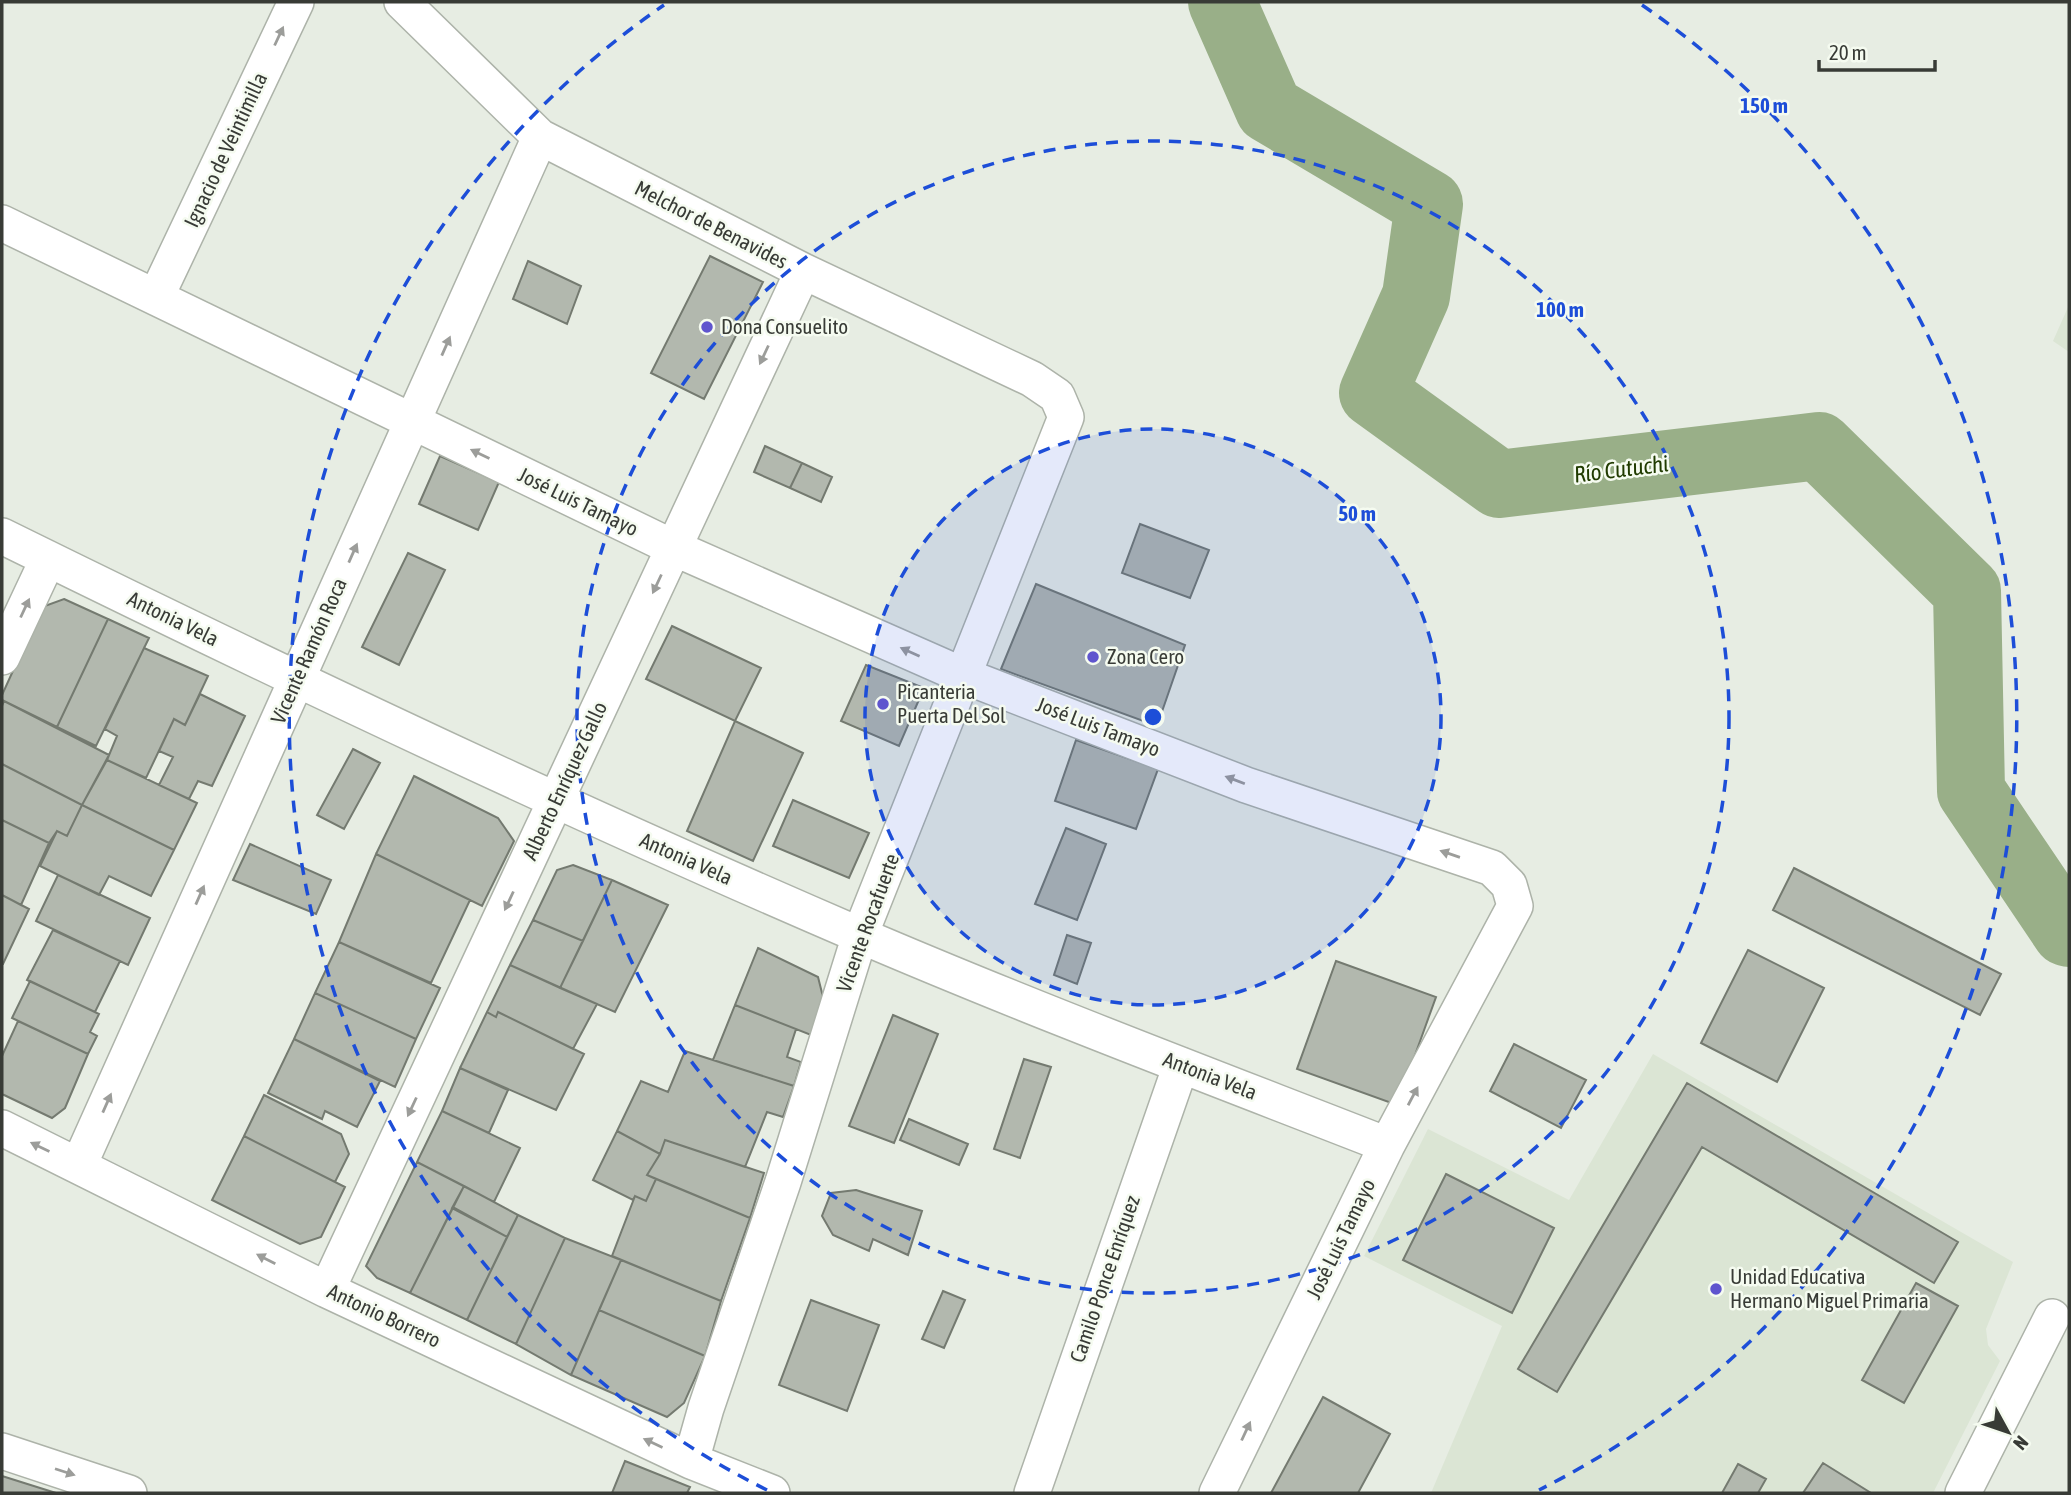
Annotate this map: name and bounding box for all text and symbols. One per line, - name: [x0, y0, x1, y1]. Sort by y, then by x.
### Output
- one-way arrow: [273, 26, 285, 46]
- scale bar: [1819, 28, 1934, 72]
- text: 20 m: [1829, 40, 1867, 64]
- street label: Ignacio de Veintimilla: [179, 68, 271, 231]
- text: 150 m: [1740, 93, 1788, 117]
- street label: Melchor de Benavides: [631, 175, 792, 273]
- text: 100 m: [1536, 297, 1584, 321]
- place label: Dona Consuelito: [721, 314, 848, 338]
- marker: Dona Consuelito: [699, 319, 715, 335]
- one-way arrow: [440, 336, 452, 356]
- one-way arrow: [758, 345, 769, 366]
- one-way arrow: [470, 449, 490, 460]
- water label: Río Cutuchi: [1572, 450, 1670, 488]
- street label: José Luis Tamayo: [515, 462, 642, 540]
- text: 50 m: [1338, 501, 1376, 525]
- one-way arrow: [348, 543, 359, 564]
- street label: Vicente Ramón Roca: [265, 574, 351, 727]
- one-way arrow: [651, 574, 663, 594]
- street label: Antonia Vela: [124, 586, 223, 650]
- one-way arrow: [19, 598, 31, 618]
- place label: Zona Cero: [1107, 644, 1184, 668]
- one-way arrow: [899, 646, 920, 657]
- marker: Zona Cero: [1085, 649, 1101, 665]
- place label: Picanteria Puerta Del Sol: [897, 679, 1006, 727]
- street label: José Luis Tamayo: [1033, 691, 1164, 761]
- marker: Picanteria Puerta Del Sol: [875, 696, 891, 712]
- street label: Alberto Enríquez Gallo: [517, 698, 611, 864]
- centre of rings: [1141, 705, 1165, 729]
- one-way arrow: [1224, 775, 1245, 786]
- street label: Antonia Vela: [637, 827, 736, 889]
- one-way arrow: [1440, 848, 1461, 859]
- street label: Vicente Rocafuerte: [831, 850, 903, 995]
- one-way arrow: [194, 885, 206, 905]
- one-way arrow: [503, 891, 514, 911]
- street label: Antonia Vela: [1160, 1046, 1261, 1104]
- one-way arrow: [1407, 1086, 1419, 1106]
- one-way arrow: [101, 1093, 113, 1113]
- one-way arrow: [406, 1097, 418, 1117]
- one-way arrow: [30, 1141, 50, 1152]
- street label: José Luis Tamayo: [1301, 1175, 1379, 1302]
- street label: Camilo Ponce Enríquez: [1064, 1192, 1144, 1365]
- one-way arrow: [256, 1253, 276, 1264]
- place label: Unidad Educativa Hermano Miguel Primaria: [1730, 1264, 1929, 1312]
- street label: Antonio Borrero: [324, 1278, 445, 1352]
- marker: Unidad Educativa Hermano Miguel Primaria: [1708, 1281, 1724, 1297]
- north arrow: [1973, 1397, 2043, 1467]
- one-way arrow: [1241, 1421, 1252, 1442]
- text: N: [2009, 1432, 2033, 1454]
- one-way arrow: [643, 1438, 663, 1449]
- one-way arrow: [55, 1467, 76, 1478]

